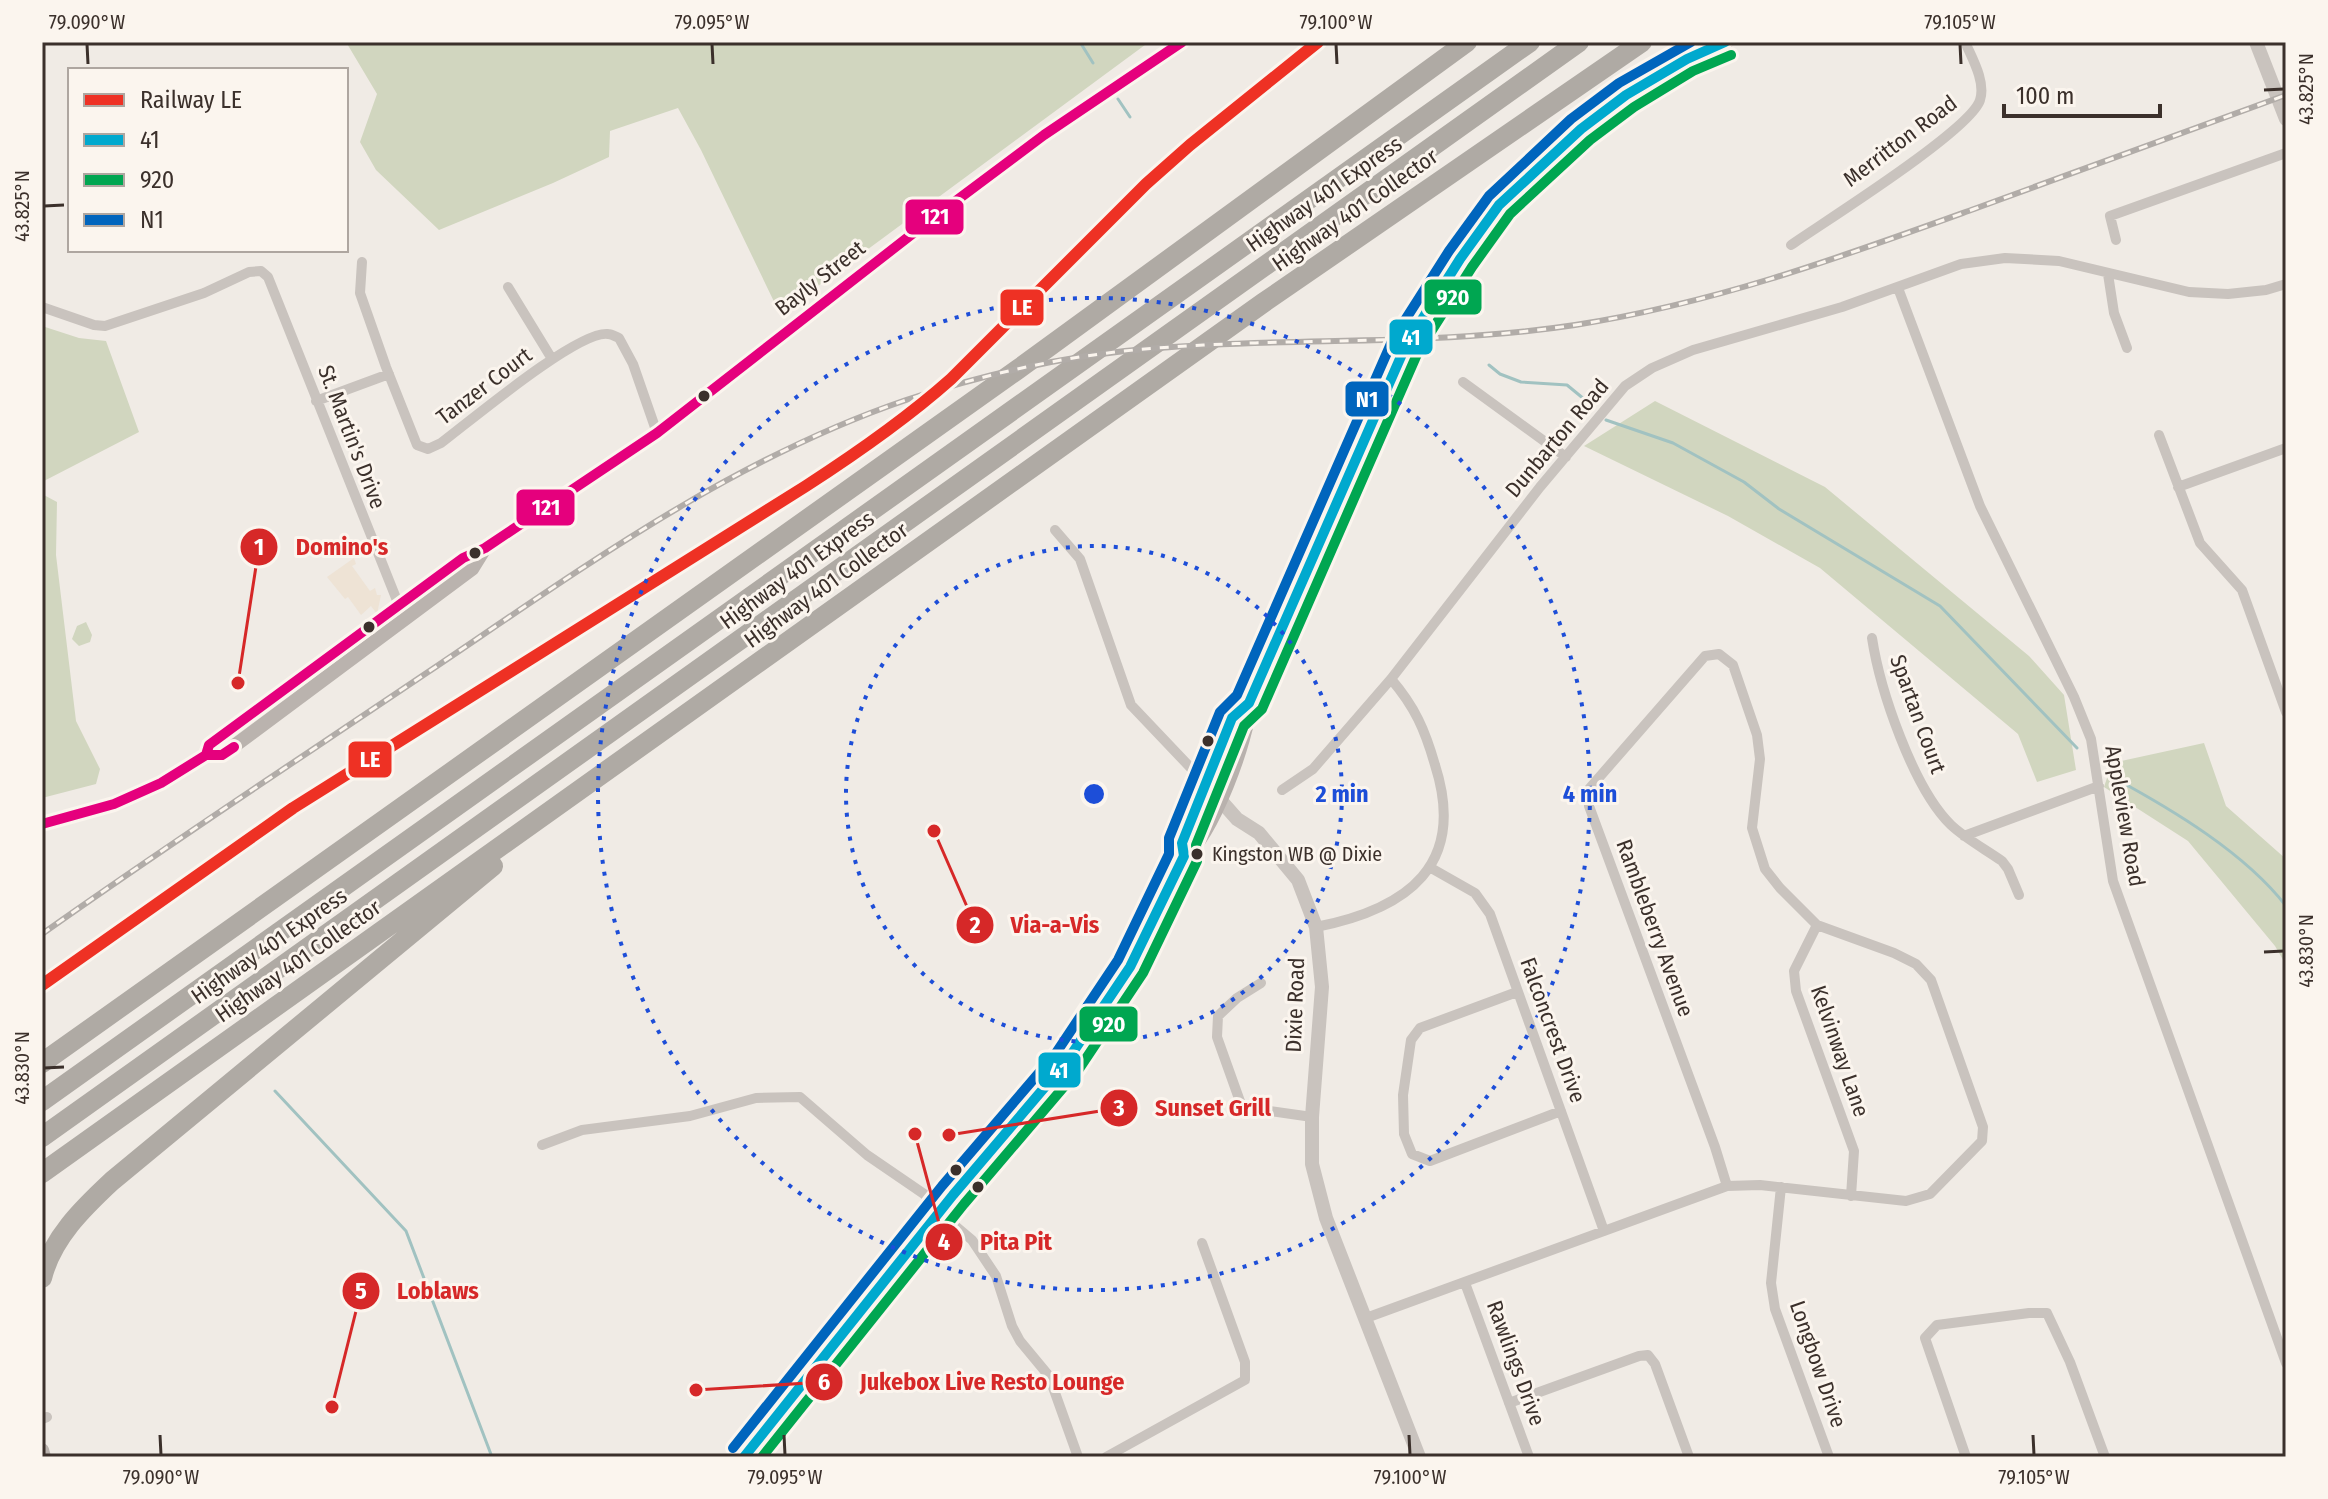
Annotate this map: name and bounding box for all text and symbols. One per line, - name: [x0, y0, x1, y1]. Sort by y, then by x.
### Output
- text: 79.090°W: [49, 10, 125, 34]
- text: 79.095°W: [675, 10, 749, 34]
- text: 79.100°W: [1300, 10, 1372, 34]
- text: 79.105°W: [1924, 10, 1996, 34]
- text: 43.825°N: [2294, 53, 2318, 125]
- legend: [68, 68, 348, 252]
- scale bar: [2004, 68, 2160, 118]
- text: 100 m: [2016, 82, 2074, 110]
- text: Railway LE: [140, 86, 242, 114]
- street label: Merritton Road: [1838, 89, 1962, 193]
- text: 41: [140, 126, 160, 154]
- street label: Highway 401 Express: [1241, 130, 1407, 258]
- street label: Highway 401 Collector: [1267, 143, 1443, 277]
- text: 920: [140, 166, 174, 194]
- text: 43.825°N: [10, 170, 34, 242]
- line badge: 121: [904, 198, 965, 236]
- text: 121: [921, 203, 949, 230]
- text: N1: [140, 206, 164, 234]
- street label: Bayly Street: [770, 234, 871, 322]
- line badge: 920: [1423, 278, 1483, 316]
- text: 920: [1436, 284, 1470, 311]
- line badge: LE: [999, 288, 1045, 327]
- text: LE: [1012, 294, 1032, 321]
- line badge: 41: [1388, 318, 1434, 356]
- text: 41: [1401, 324, 1421, 351]
- street label: Tanzer Court: [431, 341, 538, 431]
- street label: St. Martin's Drive: [312, 361, 392, 513]
- street label: Dunbarton Road: [1500, 373, 1614, 503]
- line badge: N1: [1344, 380, 1390, 418]
- text: N1: [1356, 386, 1378, 413]
- unlabelled marker: [696, 388, 712, 404]
- line badge: 121: [515, 488, 576, 527]
- text: 121: [532, 494, 560, 521]
- street label: Highway 401 Express: [715, 505, 879, 635]
- street label: Highway 401 Collector: [739, 516, 913, 653]
- callout: Domino's: [239, 523, 404, 571]
- text: 1: [254, 533, 264, 561]
- text: Domino's: [296, 533, 389, 561]
- unlabelled marker: [467, 545, 483, 561]
- unlabelled marker: [361, 619, 377, 635]
- street label: Spartan Court: [1884, 651, 1952, 778]
- unlabelled marker: [1200, 733, 1216, 749]
- line badge: LE: [347, 740, 393, 779]
- street label: Appleview Road: [2099, 743, 2151, 889]
- text: LE: [360, 746, 380, 773]
- centre of rings: [1080, 780, 1108, 808]
- text: 2 min: [1314, 780, 1369, 808]
- text: 4 min: [1563, 780, 1617, 808]
- street label: Rambleberry Avenue: [1610, 836, 1700, 1020]
- place label: Kingston WB @ Dixie: [1212, 842, 1382, 866]
- marker: Kingston WB @ Dixie: [1189, 846, 1205, 862]
- street label: Highway 401 Express: [186, 882, 352, 1010]
- street label: Highway 401 Collector: [210, 894, 386, 1028]
- callout: Via-a-Vis: [955, 901, 1115, 949]
- text: 2: [968, 911, 981, 939]
- text: Via-a-Vis: [1010, 911, 1100, 939]
- text: 43.830°N: [2294, 914, 2318, 988]
- street label: Falconcrest Drive: [1514, 954, 1592, 1106]
- street label: Dixie Road: [1280, 957, 1310, 1053]
- street label: Kelvinway Lane: [1805, 982, 1875, 1120]
- line badge: 920: [1078, 1005, 1139, 1043]
- text: 920: [1092, 1011, 1126, 1038]
- text: 43.830°N: [10, 1031, 34, 1105]
- line badge: 41: [1037, 1051, 1082, 1089]
- text: 41: [1049, 1057, 1069, 1084]
- callout: Sunset Grill: [1099, 1084, 1287, 1132]
- text: 3: [1112, 1094, 1125, 1122]
- text: Sunset Grill: [1155, 1094, 1271, 1122]
- unlabelled marker: [948, 1162, 964, 1178]
- unlabelled marker: [970, 1179, 986, 1195]
- callout: Pita Pit: [924, 1218, 1068, 1266]
- text: 4: [938, 1228, 950, 1256]
- text: Pita Pit: [980, 1228, 1053, 1256]
- callout: Loblaws: [341, 1267, 495, 1315]
- text: 5: [355, 1277, 367, 1305]
- text: Loblaws: [397, 1277, 479, 1305]
- street label: Rawlings Drive: [1481, 1297, 1551, 1429]
- street label: Longbow Drive: [1784, 1297, 1852, 1431]
- callout: Jukebox Live Resto Lounge: [804, 1358, 1140, 1406]
- text: 6: [818, 1368, 830, 1396]
- text: Jukebox Live Resto Lounge: [859, 1368, 1124, 1396]
- text: 79.090°W: [123, 1465, 199, 1489]
- text: 79.095°W: [748, 1465, 822, 1489]
- text: 79.100°W: [1374, 1465, 1446, 1489]
- text: 79.105°W: [1998, 1465, 2070, 1489]

